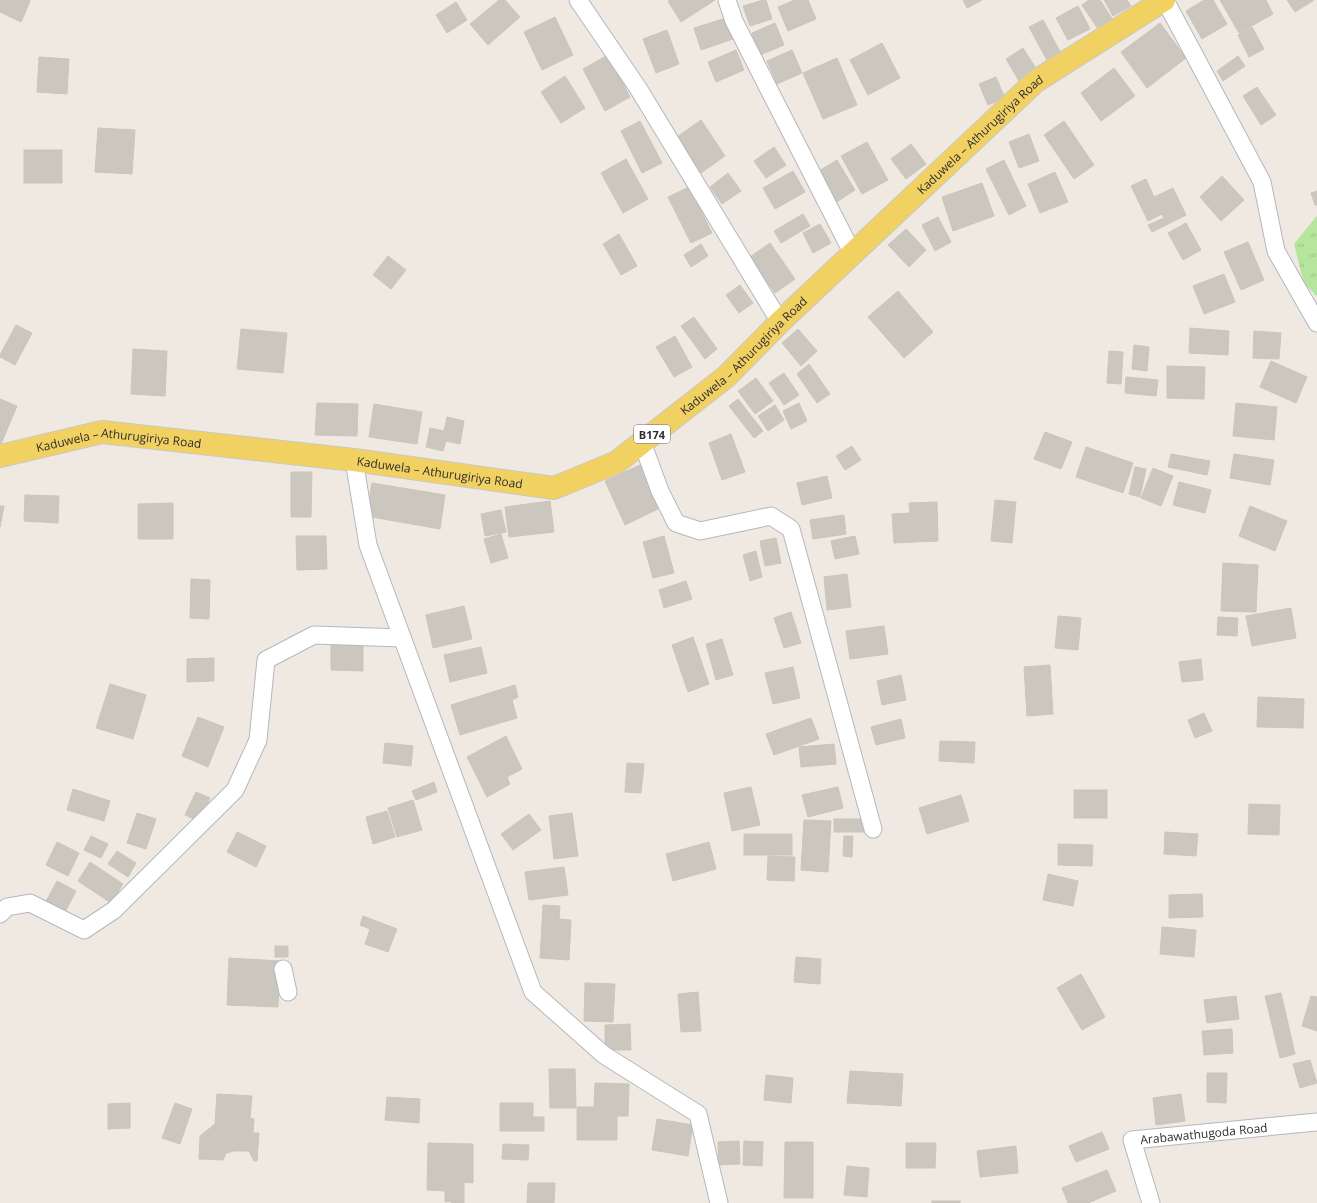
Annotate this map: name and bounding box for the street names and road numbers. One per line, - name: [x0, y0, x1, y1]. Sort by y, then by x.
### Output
- street label: Kaduwela – Athurugiriya Road: [913, 70, 1046, 198]
- street label: Kaduwela – Athurugiriya Road: [676, 292, 811, 418]
- street label: Kaduwela – Athurugiriya Road: [34, 423, 202, 456]
- road number: B174: [634, 425, 670, 443]
- street label: Kaduwela – Athurugiriya Road: [356, 452, 524, 492]
- street label: Arabawathugoda Road: [1139, 1118, 1268, 1148]

